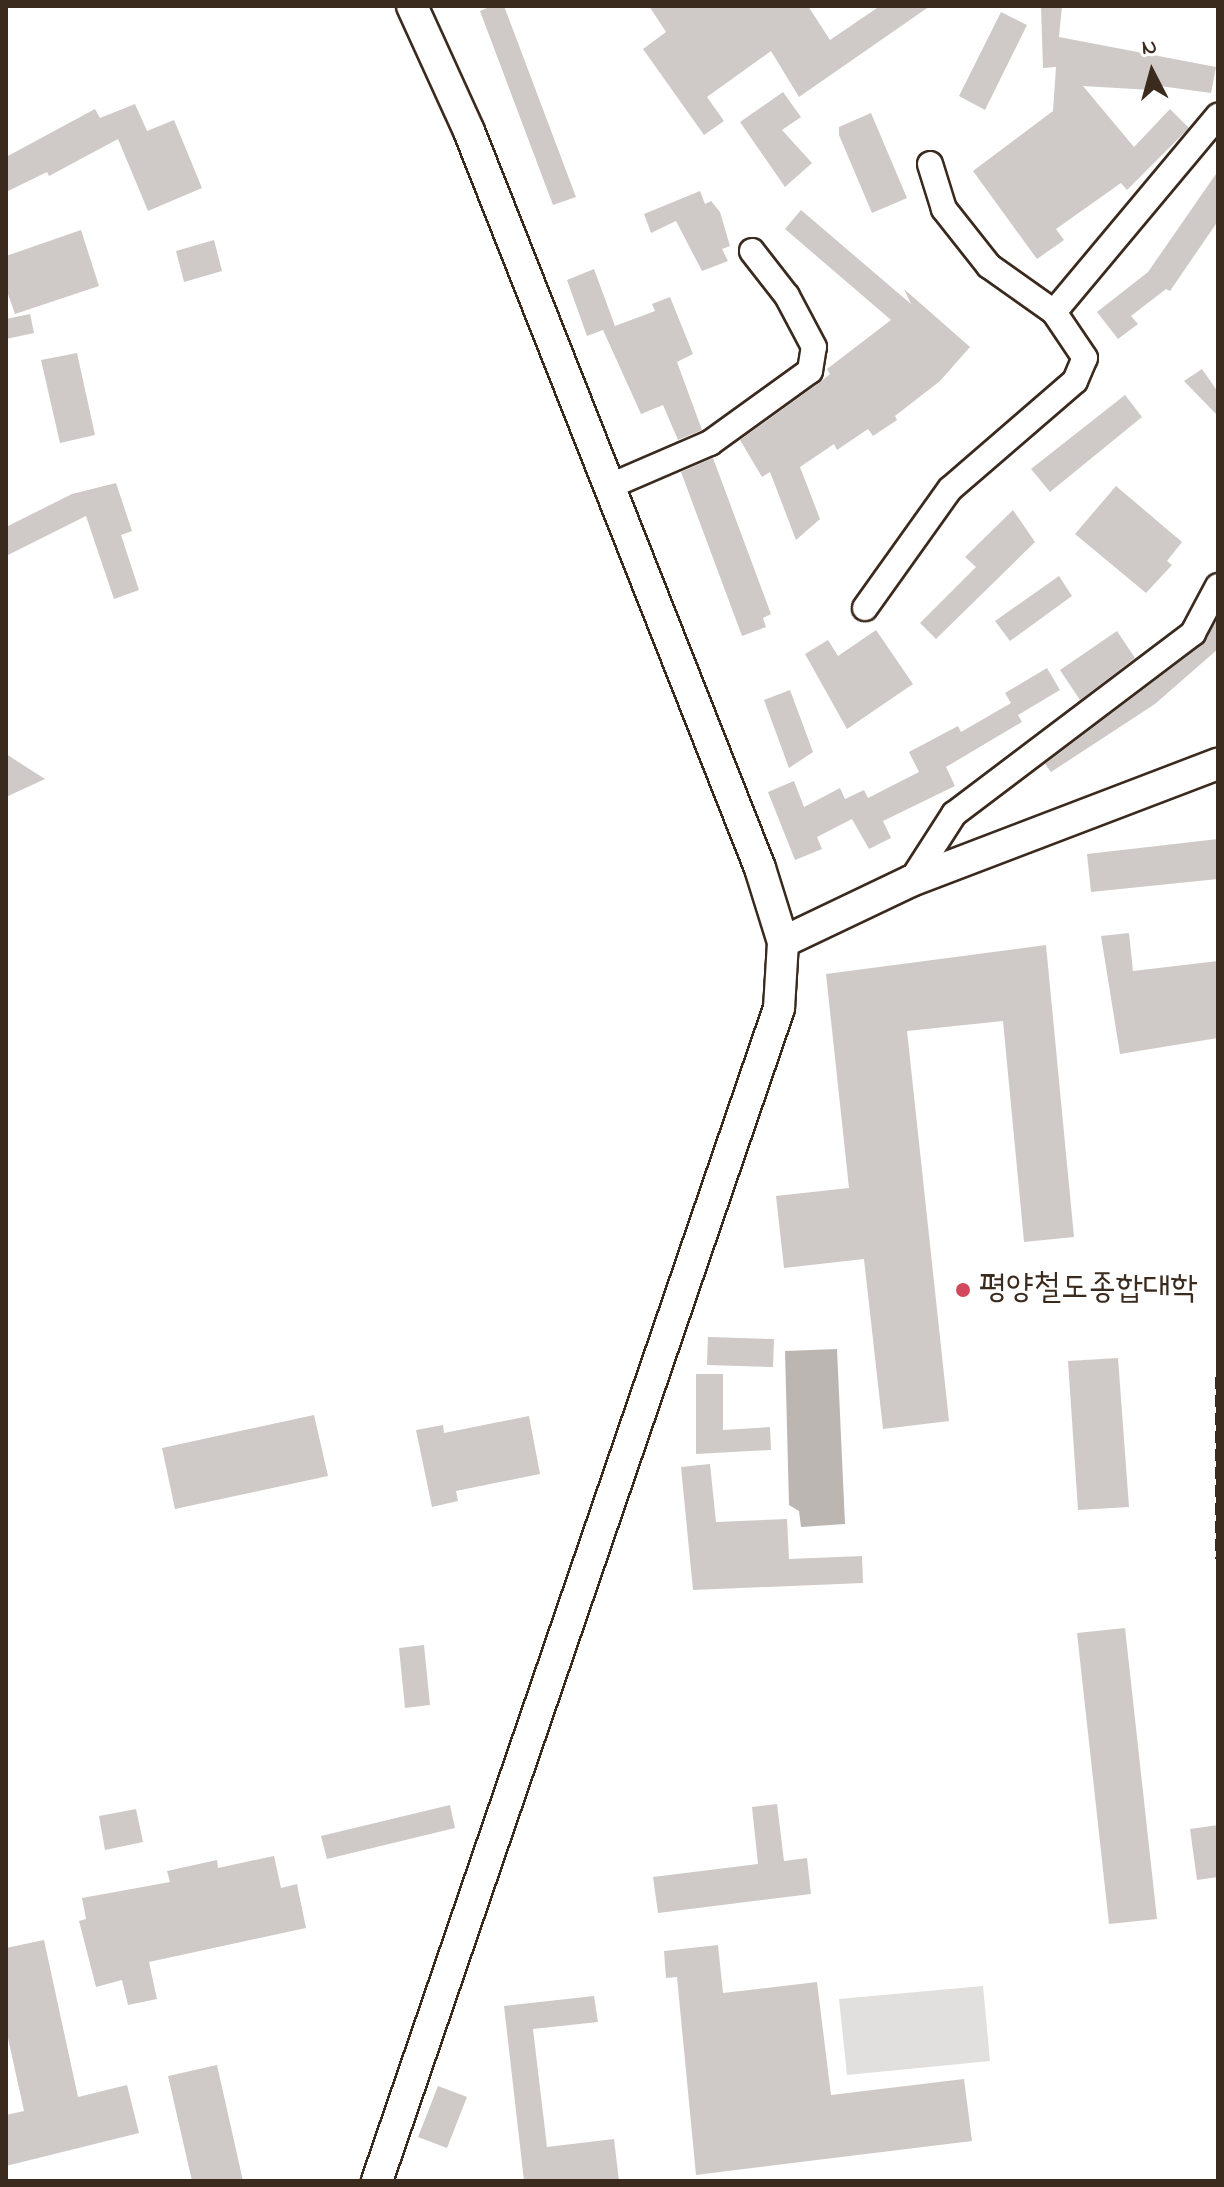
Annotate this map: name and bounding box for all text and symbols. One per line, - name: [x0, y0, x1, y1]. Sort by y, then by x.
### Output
- text: N: [1140, 31, 1159, 65]
- north arrow: [1112, 32, 1192, 112]
- place label: 평양철도종합대학: [979, 1270, 1198, 1310]
- marker: 평양철도종합대학: [954, 1281, 972, 1299]

